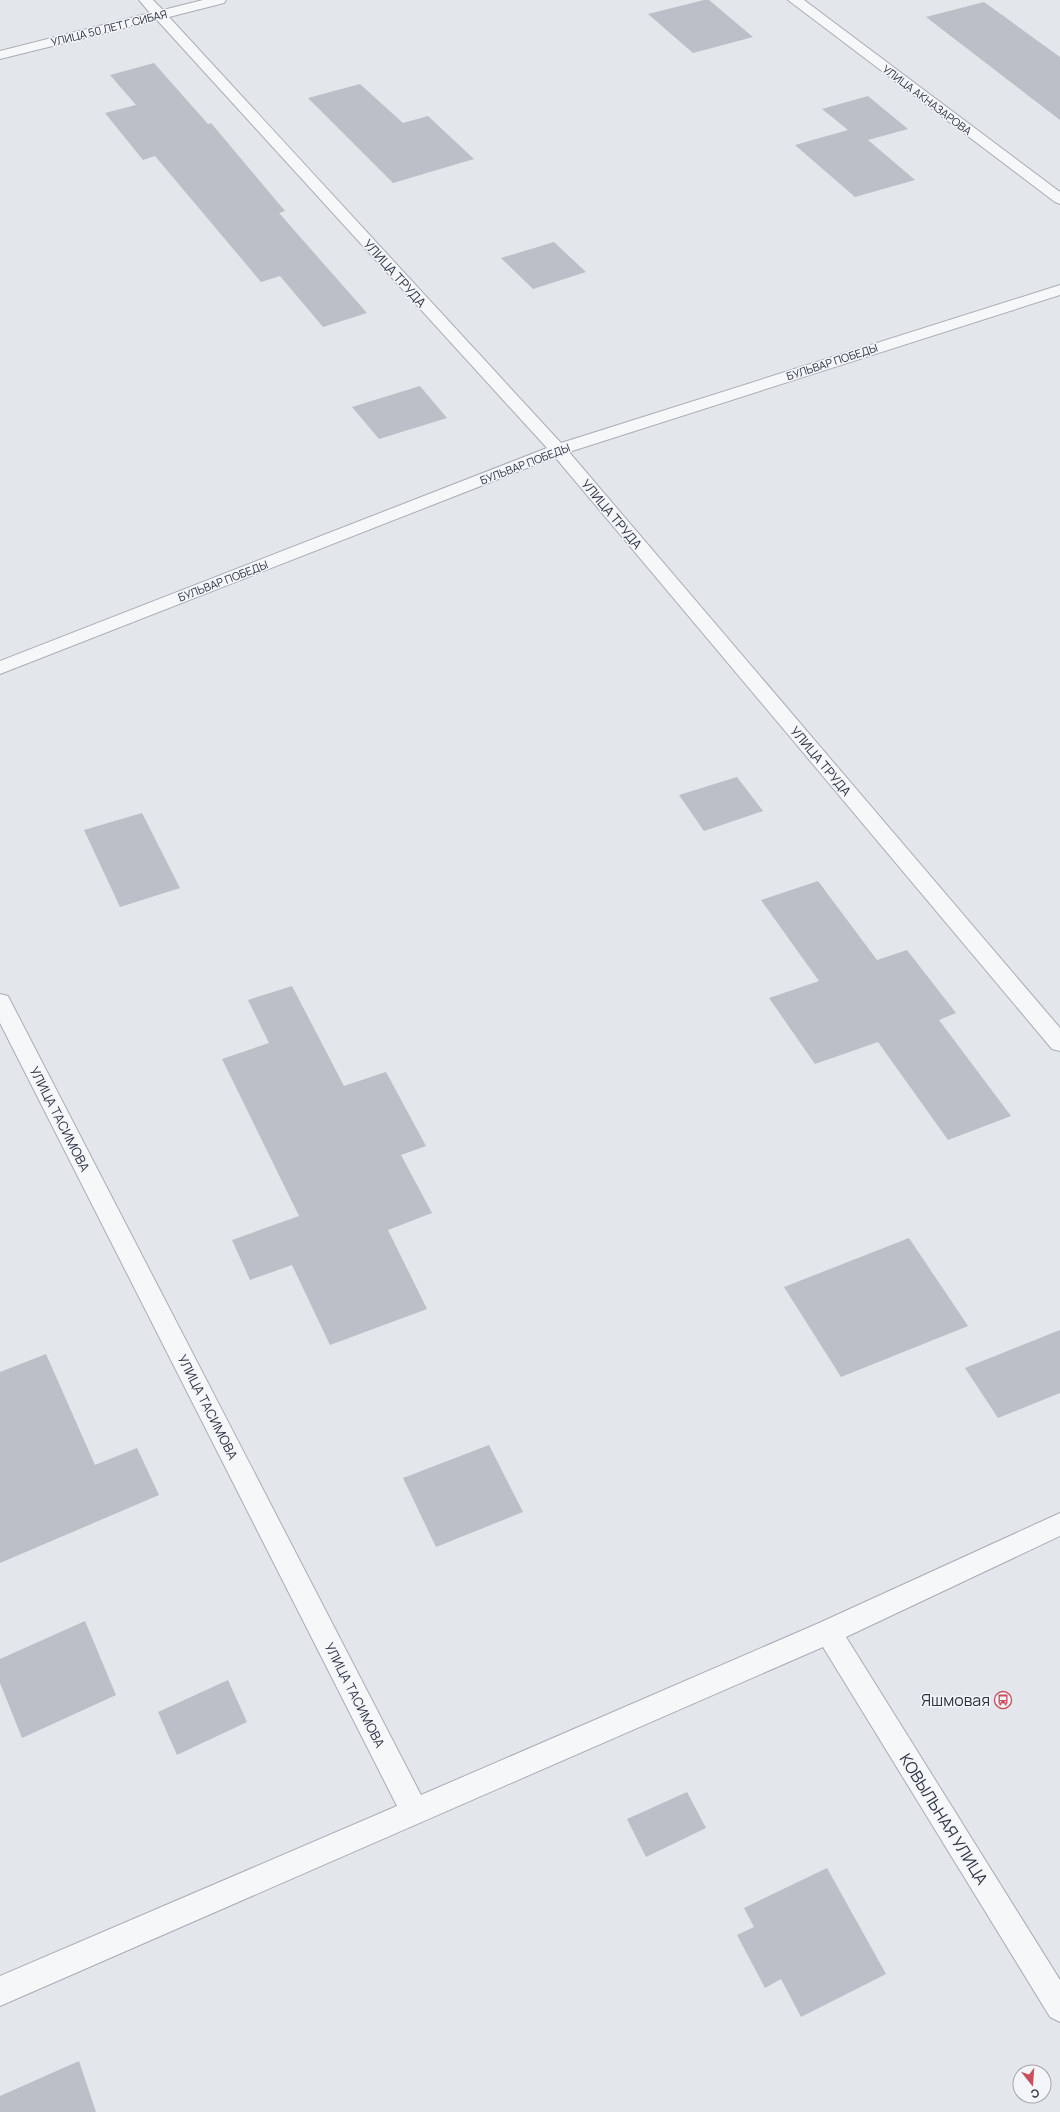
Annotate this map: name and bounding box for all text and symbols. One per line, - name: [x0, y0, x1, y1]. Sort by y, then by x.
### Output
- street label: УЛИЦА 50 ЛЕТ Г.СИБАЯ: [49, 6, 169, 49]
- street label: УЛИЦА АКНАЗАРОВА: [880, 61, 975, 138]
- street label: УЛИЦА ТРУДА: [360, 235, 430, 311]
- street label: БУЛЬВАР ПОБЕДЫ: [784, 340, 879, 383]
- street label: БУЛЬВАР ПОБЕДЫ: [478, 440, 572, 488]
- street label: УЛИЦА ТРУДА: [577, 475, 647, 553]
- street label: БУЛЬВАР ПОБЕДЫ: [176, 557, 270, 605]
- street label: УЛИЦА ТРУДА: [786, 722, 856, 800]
- street label: УЛИЦА ТАСИМОВА: [26, 1063, 94, 1175]
- street label: УЛИЦА ТАСИМОВА: [174, 1351, 242, 1463]
- street label: УЛИЦА ТАСИМОВА: [321, 1639, 389, 1751]
- place label: Яшмовая: [921, 1689, 990, 1711]
- bus stop icon: Яшмовая: [993, 1690, 1013, 1710]
- street label: КОВЫЛЬНАЯ УЛИЦА: [895, 1749, 993, 1889]
- north arrow: [1012, 2064, 1052, 2104]
- text: С: [1029, 2086, 1041, 2102]

